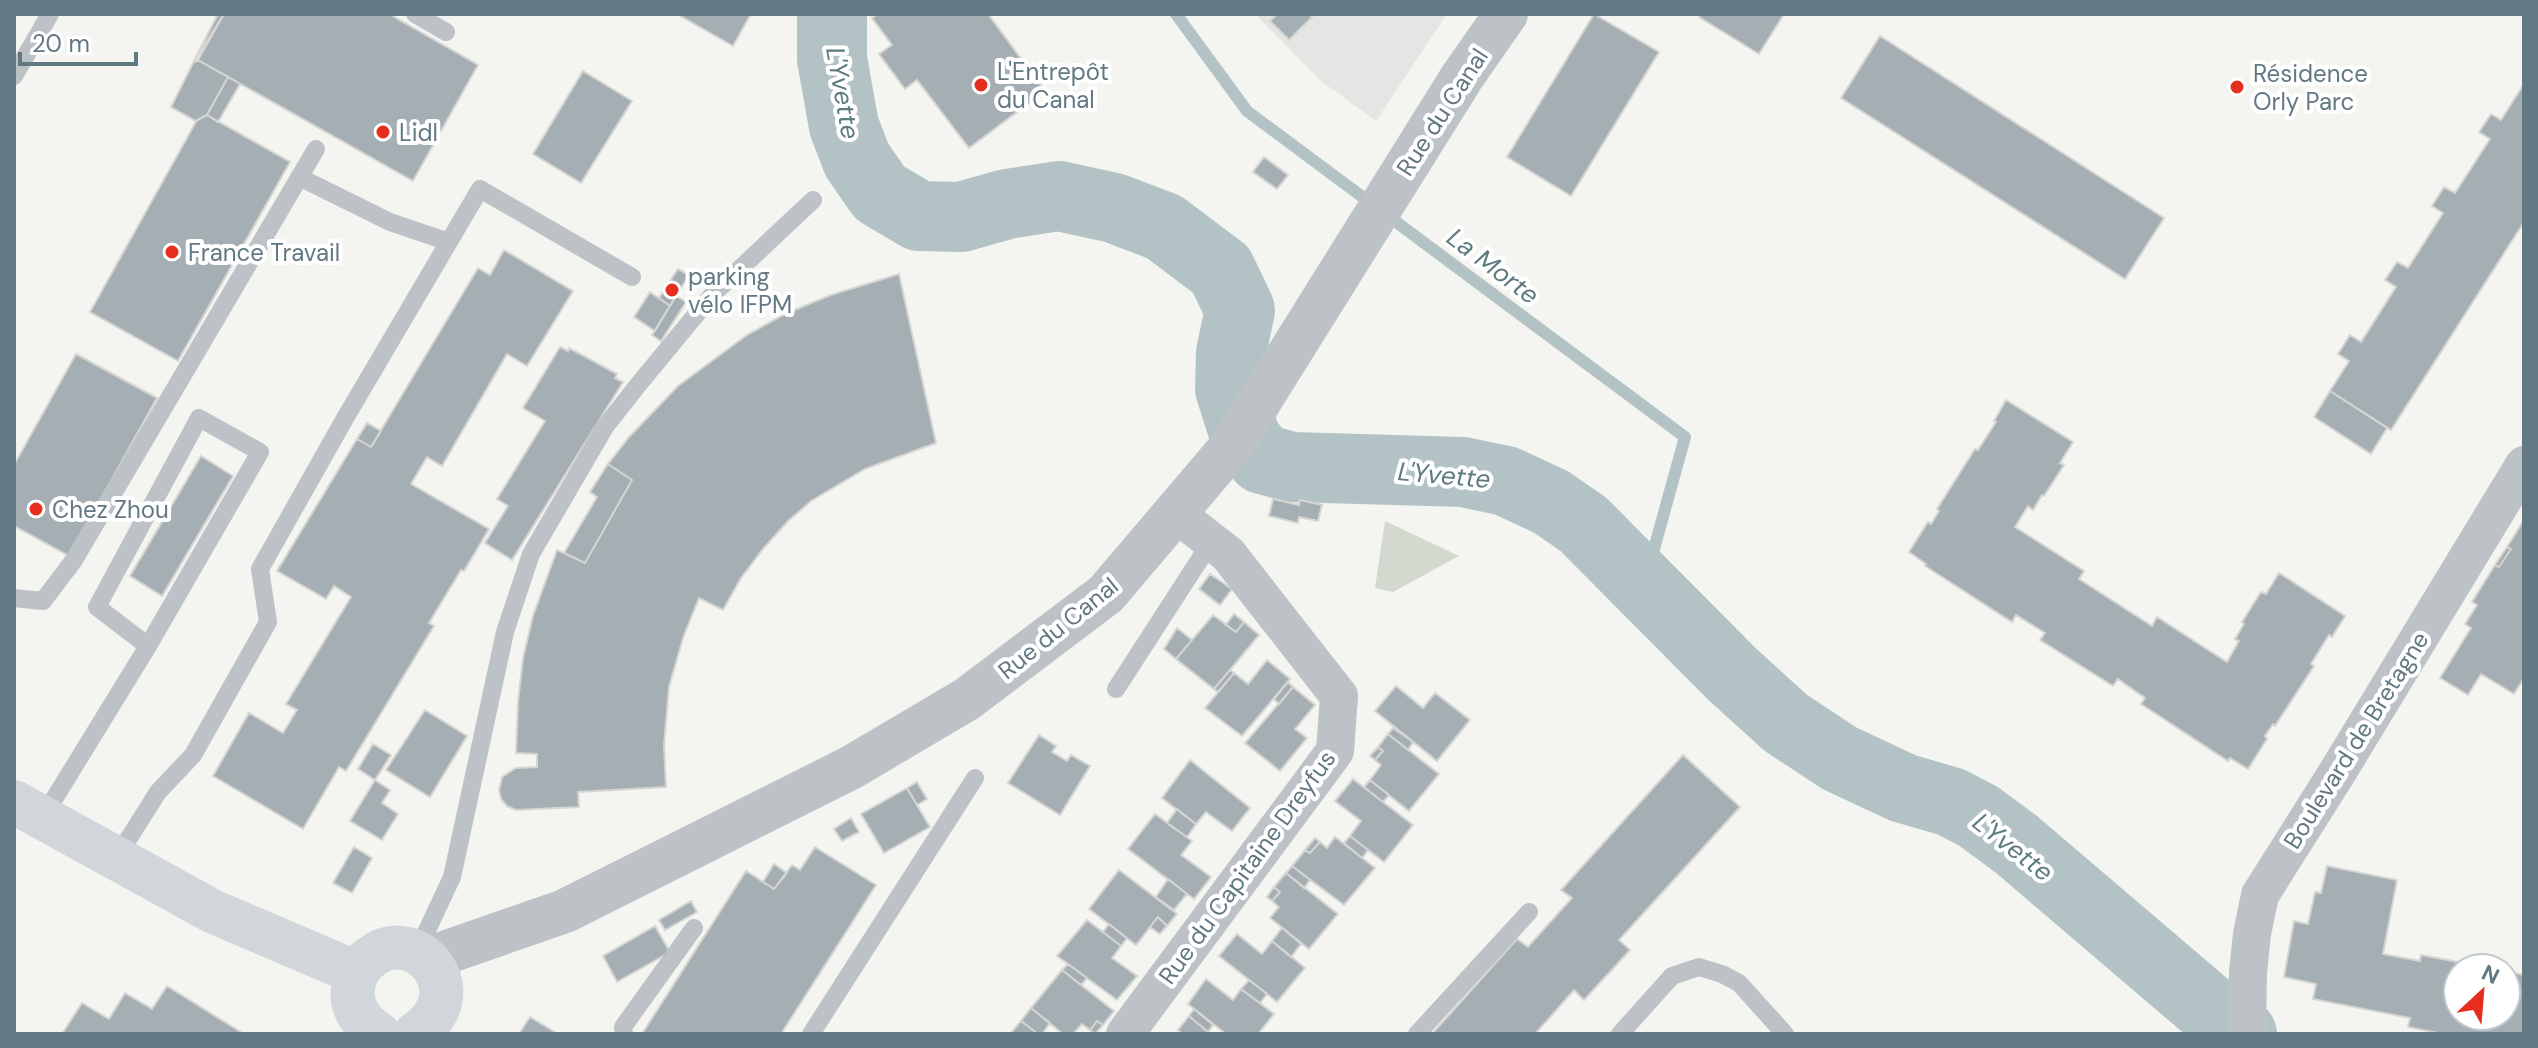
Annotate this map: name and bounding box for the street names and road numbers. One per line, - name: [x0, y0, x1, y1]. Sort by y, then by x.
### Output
- street label: Rue du Canal: [1389, 42, 1495, 182]
- street label: Rue du Canal: [992, 570, 1124, 686]
- street label: Boulevard de Bretagne: [2277, 626, 2435, 854]
- street label: Rue du Capitaine Dreyfus: [1152, 744, 1342, 990]

